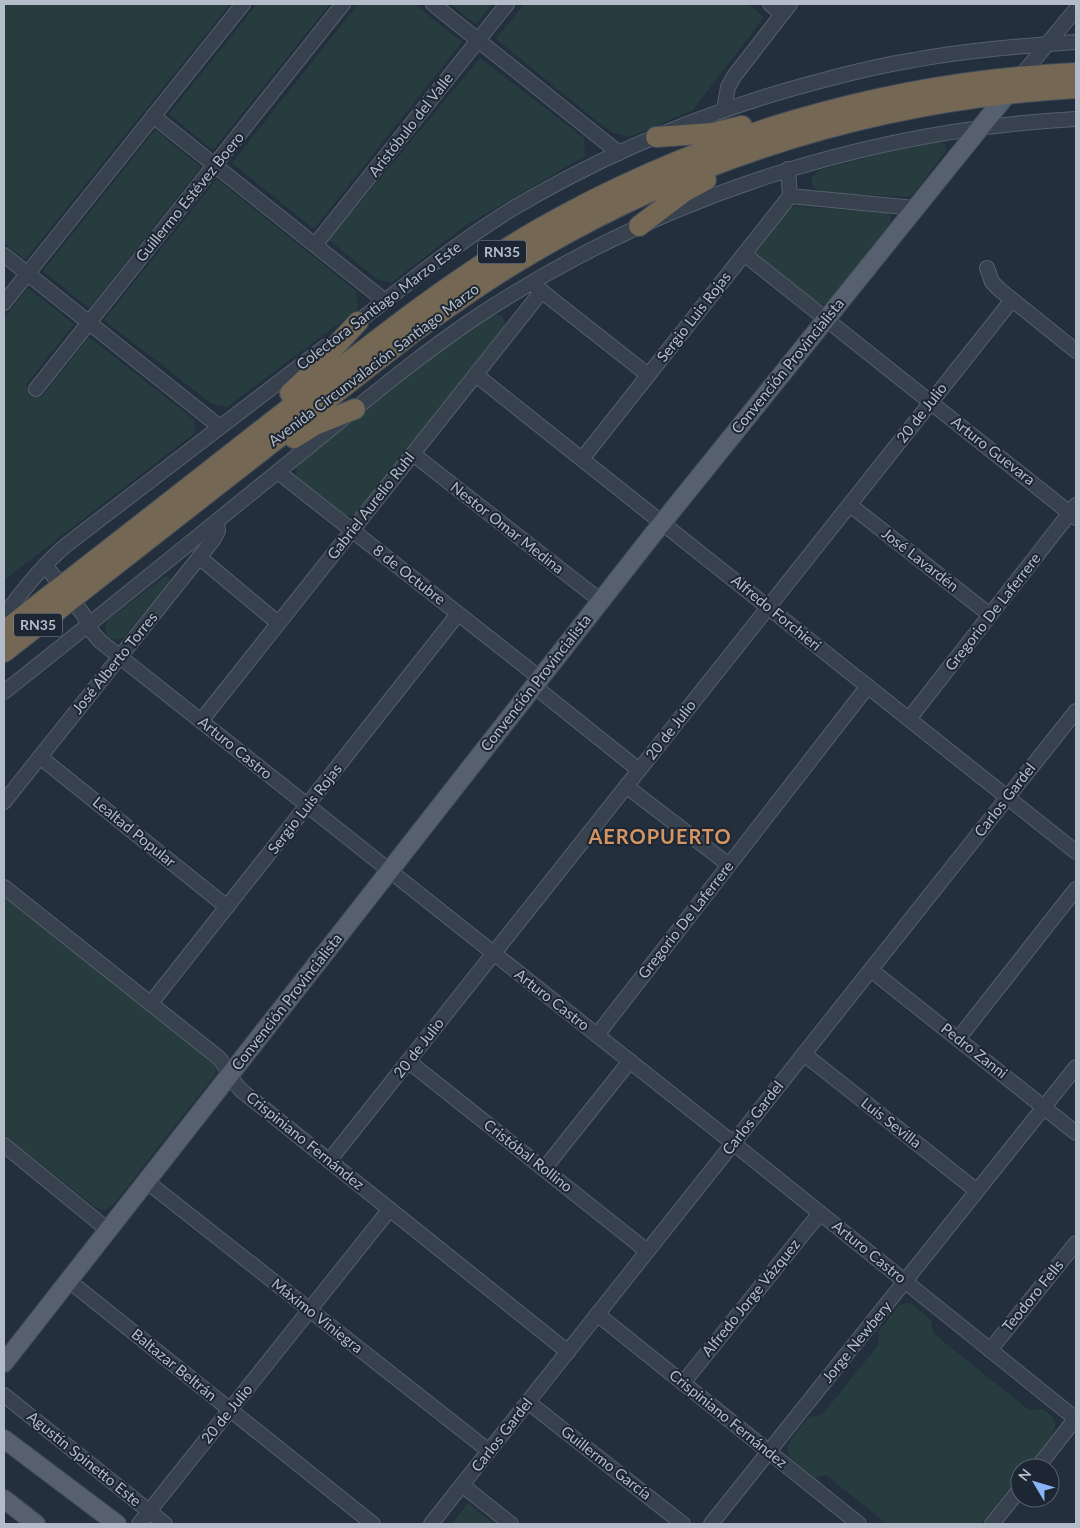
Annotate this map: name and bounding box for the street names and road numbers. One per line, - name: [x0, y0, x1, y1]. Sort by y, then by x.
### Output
- street label: Aristóbulo del Valle: [364, 69, 456, 180]
- street label: Guillermo Estévez Boero: [131, 128, 247, 265]
- street label: Colectora Santiago Marzo Este: [292, 237, 464, 373]
- road number: RN35: [478, 240, 526, 264]
- street label: Sergio Luis Rojas: [652, 268, 734, 365]
- street label: Avenida Circunvalación Santiago Marzo: [265, 279, 482, 449]
- street label: Convención Provincialista: [727, 294, 847, 437]
- street label: 20 de Julio: [892, 379, 950, 446]
- street label: Arturo Guevara: [948, 412, 1039, 489]
- street label: Gabriel Aurelio Ruhl: [323, 448, 418, 562]
- street label: Nestor Omar Medina: [447, 477, 568, 577]
- street label: José Lavardén: [879, 524, 963, 595]
- street label: 8 de Octubre: [370, 540, 449, 608]
- street label: Gregorio De Laferrere: [941, 549, 1044, 674]
- street label: Alfredo Forchieri: [728, 571, 825, 654]
- street label: José Alberto Torres: [68, 608, 161, 717]
- street label: Convención Provincialista: [476, 610, 594, 754]
- road number: RN35: [14, 614, 62, 636]
- street label: 20 de Julio: [641, 696, 699, 763]
- street label: Arturo Castro: [195, 712, 276, 782]
- street label: Carlos Gardel: [970, 759, 1039, 840]
- street label: Sergio Luis Rojas: [263, 760, 345, 857]
- street label: Lealtad Popular: [90, 792, 180, 870]
- street label: Gregorio De Laferrere: [634, 857, 737, 982]
- street label: Convención Provincialista: [227, 929, 345, 1073]
- street label: Arturo Castro: [512, 964, 594, 1034]
- street label: 20 de Julio: [389, 1014, 447, 1081]
- street label: Pedro Zanni: [938, 1019, 1011, 1082]
- street label: Carlos Gardel: [718, 1077, 787, 1158]
- street label: Crispiniano Fernández: [243, 1087, 368, 1193]
- street label: Luis Sevilla: [858, 1093, 925, 1151]
- street label: Cristóbal Rollino: [481, 1115, 577, 1195]
- street label: Arturo Castro: [829, 1216, 910, 1286]
- street label: Alfredo Jorge Vázquez: [697, 1235, 803, 1360]
- street label: Teodoro Fells: [998, 1256, 1067, 1335]
- street label: Máximo Viniegra: [268, 1274, 367, 1356]
- street label: Jorge Newbery: [818, 1297, 895, 1386]
- street label: Baltazar Beltrán: [128, 1324, 221, 1404]
- street label: Crispiniano Fernández: [666, 1365, 791, 1471]
- street label: 20 de Julio: [197, 1380, 256, 1447]
- street label: Carlos Gardel: [467, 1394, 536, 1475]
- street label: Agustín Spinetto Este: [24, 1407, 145, 1510]
- street label: Guillermo García: [558, 1421, 655, 1503]

